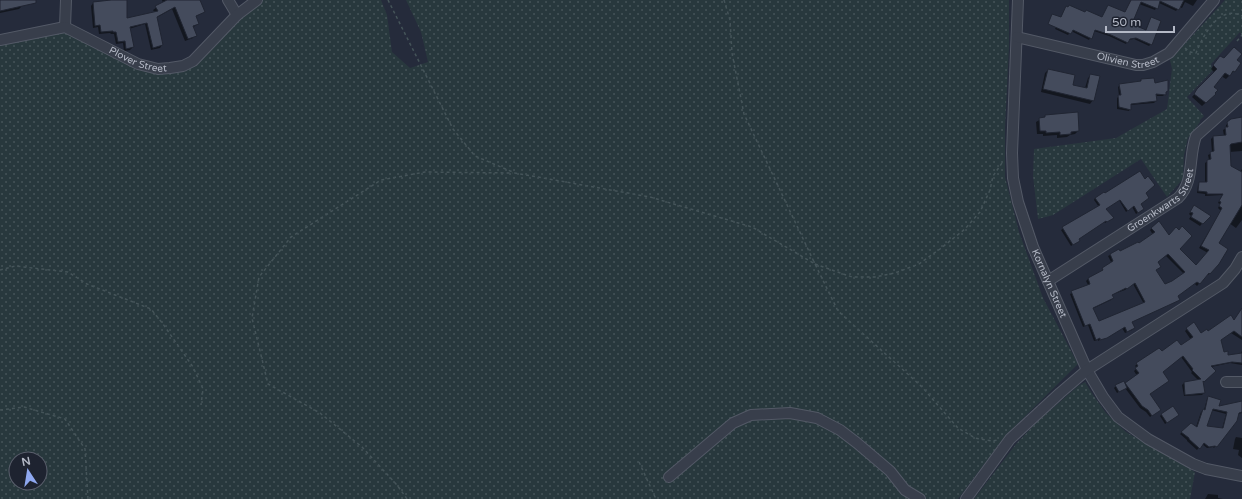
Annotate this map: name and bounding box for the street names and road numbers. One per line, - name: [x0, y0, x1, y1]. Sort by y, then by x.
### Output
- street label: Plover Street: [107, 44, 167, 75]
- street label: Olivien Street: [1096, 50, 1162, 71]
- street label: Groenkwarts Street: [1125, 167, 1196, 235]
- street label: Kornalyn Street: [1029, 247, 1069, 320]

